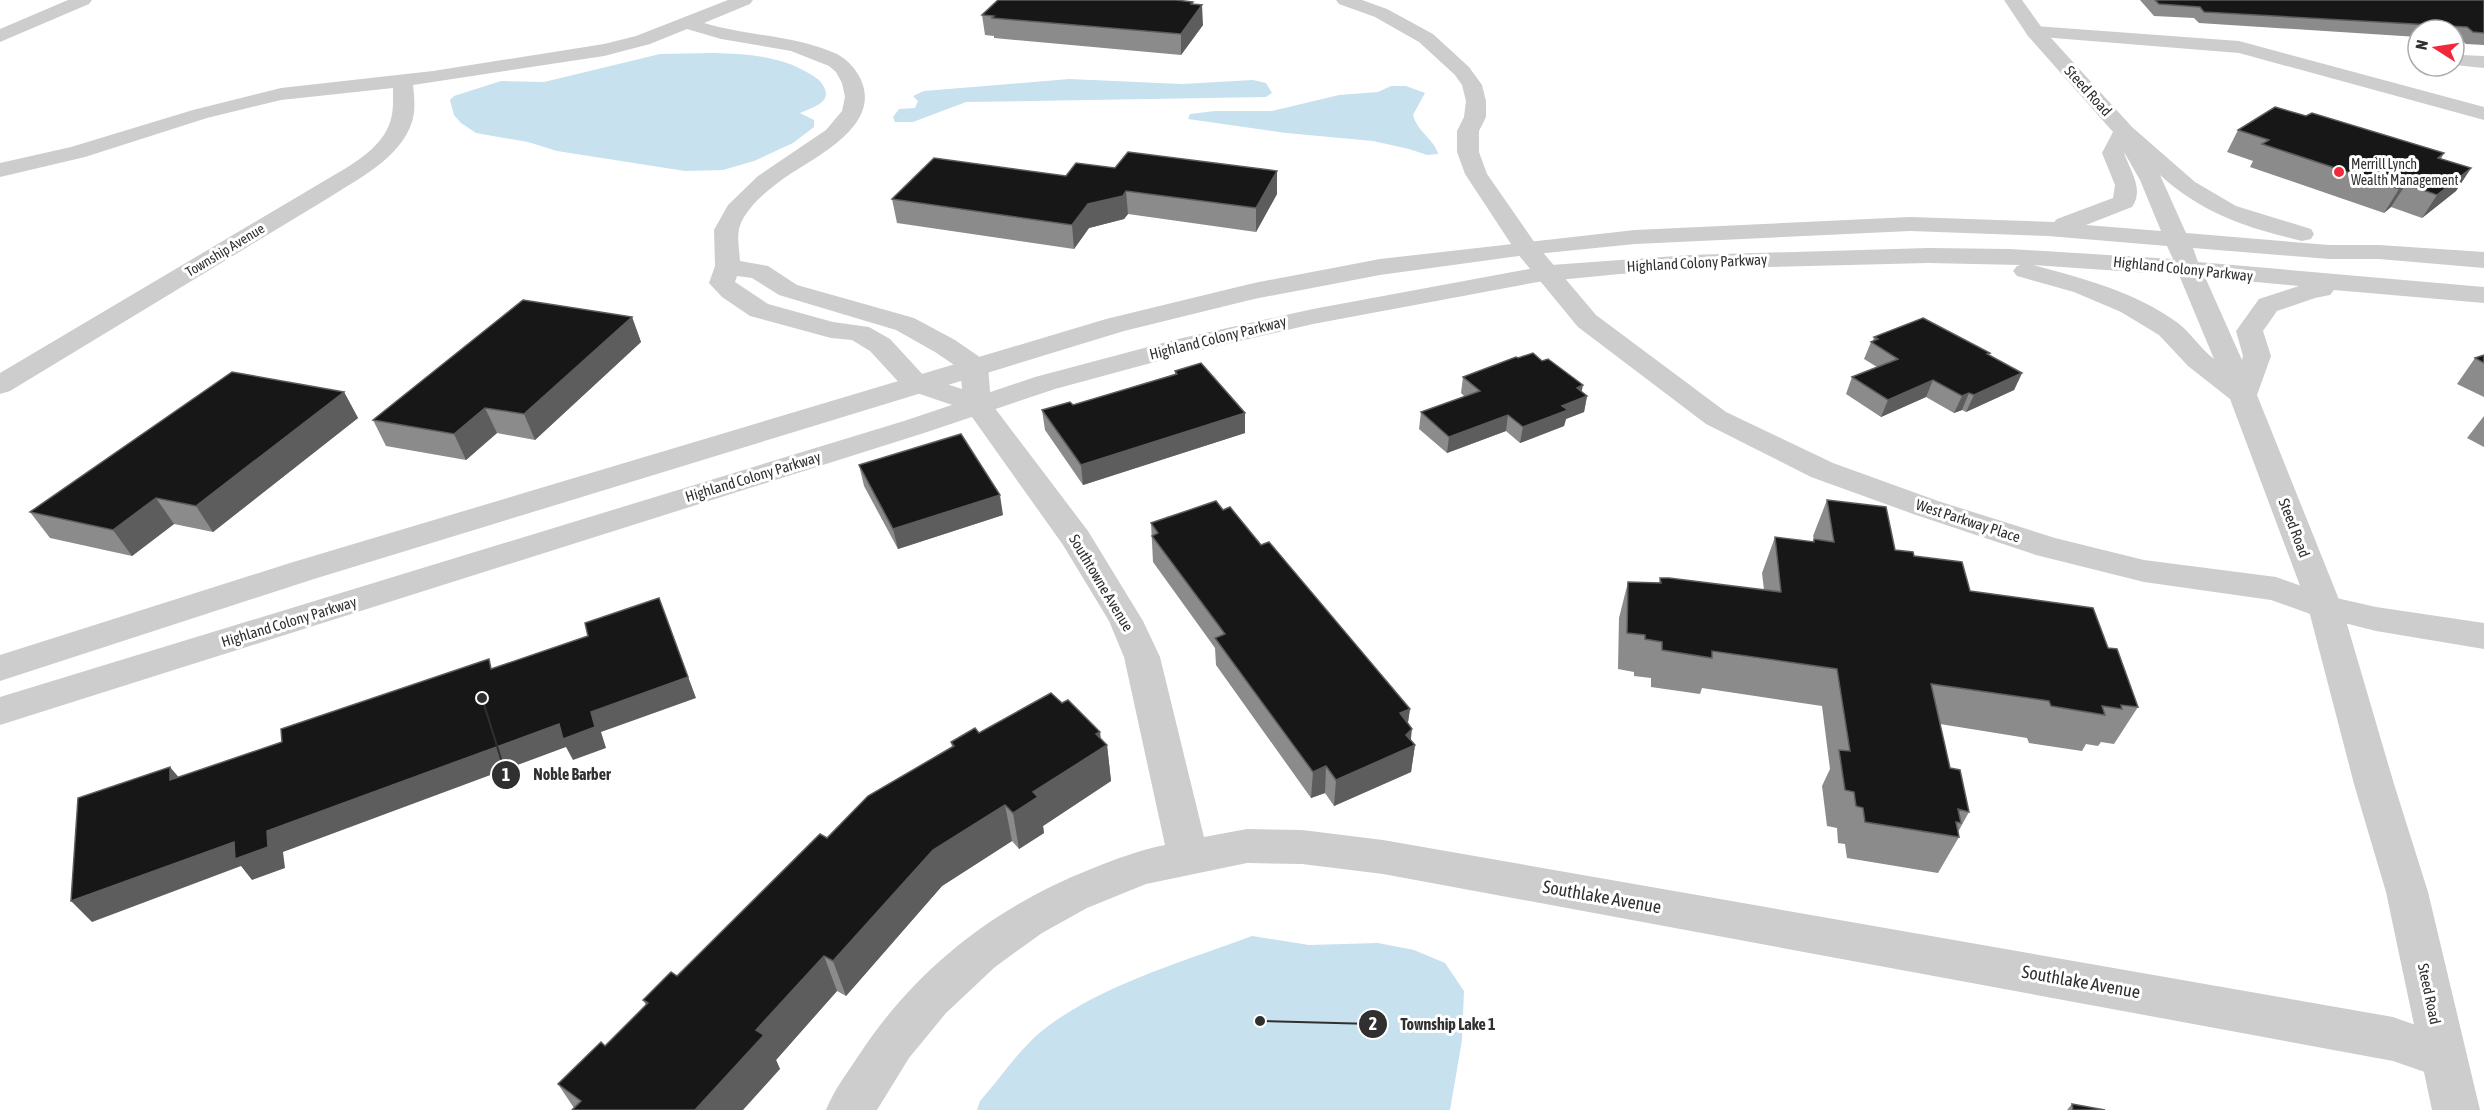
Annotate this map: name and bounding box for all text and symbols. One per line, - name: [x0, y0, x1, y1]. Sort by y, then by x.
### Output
- north arrow: [2406, 18, 2466, 78]
- text: N: [2412, 38, 2431, 51]
- street label: Steed Road: [2061, 62, 2115, 119]
- place label: Merrill Lynch Wealth Management: [2351, 156, 2459, 188]
- marker: Merrill Lynch Wealth Management: [2332, 165, 2346, 179]
- street label: Township Avenue: [183, 220, 267, 280]
- street label: Highland Colony Parkway: [1626, 250, 1768, 275]
- street label: Highland Colony Parkway: [2112, 253, 2254, 284]
- street label: Highland Colony Parkway: [1148, 312, 1288, 363]
- street label: Highland Colony Parkway: [683, 448, 823, 505]
- street label: West Parkway Place: [1914, 496, 2023, 545]
- street label: Steed Road: [2275, 496, 2313, 560]
- street label: Southtowne Avenue: [1066, 531, 1137, 634]
- street label: Highland Colony Parkway: [219, 593, 359, 650]
- callout: Noble Barber: [491, 758, 622, 792]
- text: 1: [502, 764, 510, 785]
- text: Noble Barber: [533, 765, 611, 783]
- street label: Southlake Avenue: [1541, 876, 1663, 917]
- street label: Southlake Avenue: [2020, 961, 2142, 1002]
- street label: Steed Road: [2415, 962, 2444, 1026]
- callout: Township Lake 1: [1358, 1007, 1507, 1041]
- text: 2: [1369, 1013, 1377, 1034]
- text: Township Lake 1: [1401, 1015, 1496, 1033]

